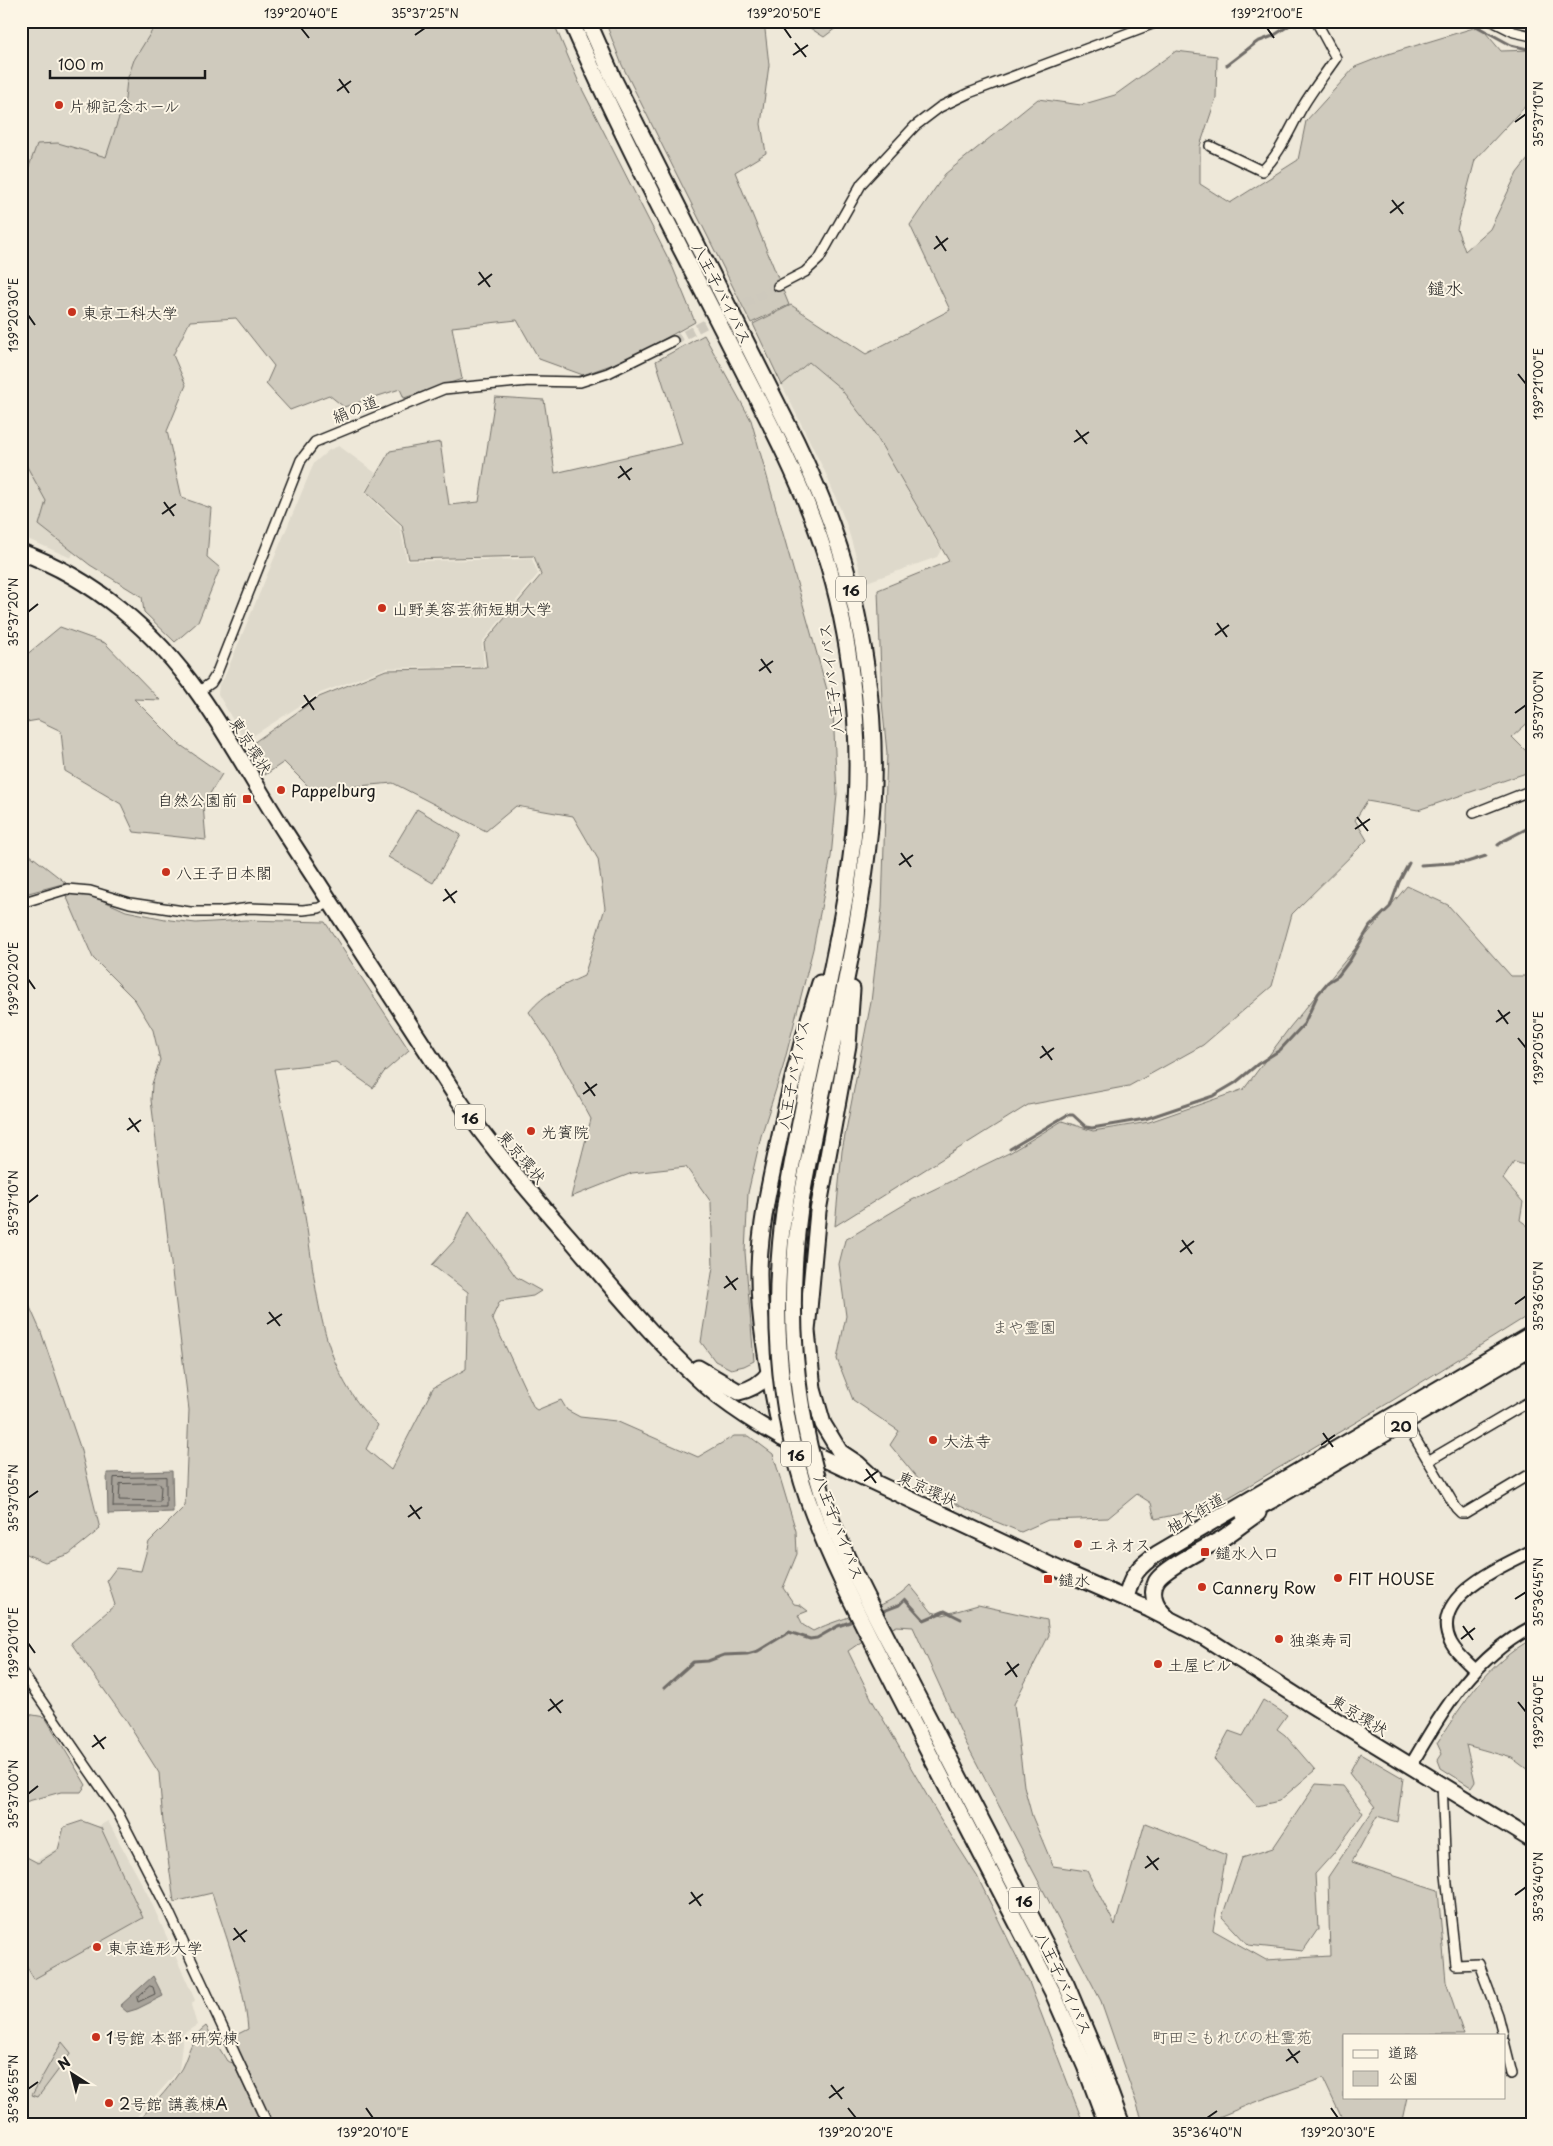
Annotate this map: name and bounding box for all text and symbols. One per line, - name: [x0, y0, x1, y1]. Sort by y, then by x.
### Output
- text: 139°20'40"E: [264, 4, 338, 22]
- text: 35°37'25"N: [391, 4, 459, 22]
- text: 139°20'50"E: [747, 4, 821, 22]
- text: 139°21'00"E: [1231, 4, 1303, 22]
- scale bar: [50, 48, 205, 80]
- text: 100 m: [58, 52, 104, 75]
- text: 35°37'10"N: [1529, 81, 1547, 147]
- place label: 片柳記念ホール: [69, 93, 180, 117]
- marker: 片柳記念ホール: [53, 99, 65, 111]
- street label: 八王子バイパス: [687, 238, 759, 348]
- district label: 鑓水: [1427, 274, 1463, 301]
- text: 139°20'30"E: [4, 278, 22, 352]
- place label: 東京工科大学: [82, 300, 178, 324]
- marker: 東京工科大学: [66, 306, 78, 318]
- text: 139°21'00"E: [1529, 348, 1547, 420]
- street label: 絹の道: [328, 388, 382, 428]
- road number: 16: [836, 576, 866, 602]
- text: 35°37'20"N: [4, 578, 22, 646]
- place label: 山野美容芸術短期大学: [392, 596, 552, 620]
- marker: 山野美容芸術短期大学: [376, 602, 388, 614]
- street label: 八王子バイパス: [811, 622, 849, 736]
- text: 35°37'00"N: [1529, 671, 1547, 739]
- street label: 東京環状: [225, 711, 279, 779]
- place label: Pappelburg: [291, 778, 376, 802]
- marker: Pappelburg: [275, 784, 287, 796]
- place label: 自然公園前: [157, 787, 237, 811]
- marker: 自然公園前: [241, 793, 253, 805]
- place label: 八王子日本閣: [176, 860, 272, 884]
- marker: 八王子日本閣: [160, 866, 172, 878]
- text: 139°20'20"E: [4, 942, 22, 1016]
- text: 139°20'50"E: [1529, 1011, 1547, 1085]
- street label: 八王子バイパス: [770, 1017, 814, 1131]
- road number: 16: [455, 1104, 485, 1130]
- place label: 光賓院: [541, 1119, 589, 1143]
- street label: 東京環状: [493, 1124, 553, 1188]
- marker: 光賓院: [525, 1125, 537, 1137]
- text: 35°37'10"N: [4, 1170, 22, 1236]
- text: 35°36'50"N: [1529, 1261, 1547, 1331]
- park label: まや霊園: [992, 1314, 1056, 1338]
- road number: 20: [1385, 1412, 1417, 1438]
- place label: 大法寺: [943, 1428, 991, 1452]
- marker: 大法寺: [927, 1434, 939, 1446]
- road number: 16: [781, 1442, 811, 1466]
- text: 35°37'05"N: [4, 1464, 22, 1532]
- street label: 東京環状: [894, 1464, 962, 1512]
- street label: 八王子バイパス: [809, 1471, 871, 1583]
- street label: 柚木街道: [1161, 1486, 1229, 1538]
- place label: エネオス: [1088, 1532, 1151, 1556]
- marker: エネオス: [1072, 1538, 1084, 1550]
- place label: 鑓水入口: [1215, 1540, 1279, 1564]
- marker: 鑓水入口: [1199, 1546, 1211, 1558]
- text: 35°36'45"N: [1529, 1558, 1547, 1626]
- place label: FIT HOUSE: [1348, 1566, 1435, 1590]
- place label: 鑓水: [1058, 1567, 1090, 1591]
- marker: FIT HOUSE: [1332, 1572, 1344, 1584]
- marker: 鑓水: [1042, 1573, 1054, 1585]
- place label: Cannery Row: [1212, 1575, 1316, 1599]
- marker: Cannery Row: [1196, 1581, 1208, 1593]
- text: 139°20'10"E: [4, 1607, 22, 1679]
- place label: 独楽寿司: [1289, 1627, 1353, 1651]
- marker: 独楽寿司: [1273, 1633, 1285, 1645]
- place label: 土屋ビル: [1168, 1652, 1232, 1676]
- marker: 土屋ビル: [1152, 1658, 1164, 1670]
- text: 139°20'40"E: [1529, 1675, 1547, 1749]
- street label: 東京環状: [1326, 1687, 1394, 1741]
- text: 35°37'00"N: [4, 1760, 22, 1828]
- text: 35°36'40"N: [1529, 1852, 1547, 1922]
- road number: 16: [1009, 1888, 1039, 1912]
- street label: 八王子バイパス: [1031, 1927, 1099, 2039]
- place label: 東京造形大学: [107, 1935, 203, 1959]
- marker: 東京造形大学: [91, 1941, 103, 1953]
- park label: 町田こもれびの杜霊苑: [1152, 2024, 1312, 2048]
- place label: 1号館 本部･研究棟: [106, 2025, 238, 2049]
- marker: 1号館 本部･研究棟: [90, 2031, 102, 2043]
- legend: [1343, 2034, 1506, 2098]
- text: 道路: [1388, 2040, 1418, 2063]
- north arrow: [48, 2048, 98, 2098]
- text: N: [53, 2051, 75, 2075]
- text: 35°36'55"N: [4, 2055, 22, 2123]
- text: 公園: [1388, 2066, 1418, 2089]
- place label: 2号館 講義棟A: [119, 2091, 228, 2115]
- marker: 2号館 講義棟A: [103, 2097, 115, 2109]
- text: 139°20'10"E: [337, 2123, 409, 2141]
- text: 139°20'20"E: [819, 2123, 893, 2141]
- text: 35°36'40"N: [1172, 2123, 1242, 2141]
- text: 139°20'30"E: [1301, 2123, 1375, 2141]

